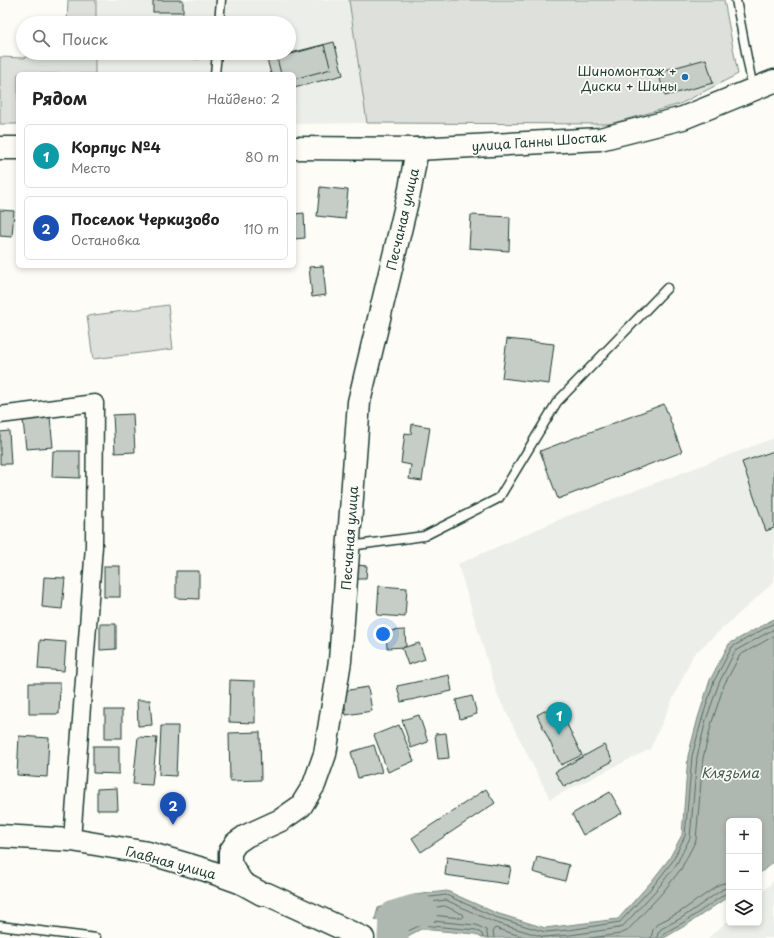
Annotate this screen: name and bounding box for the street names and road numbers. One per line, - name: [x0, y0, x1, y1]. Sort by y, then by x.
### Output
- street label: улица Ганны Шостак: [471, 127, 607, 155]
- street label: Песчаная улица: [381, 165, 423, 272]
- street label: Песчаная улица: [336, 484, 362, 591]
- street label: Главная улица: [124, 841, 219, 883]

